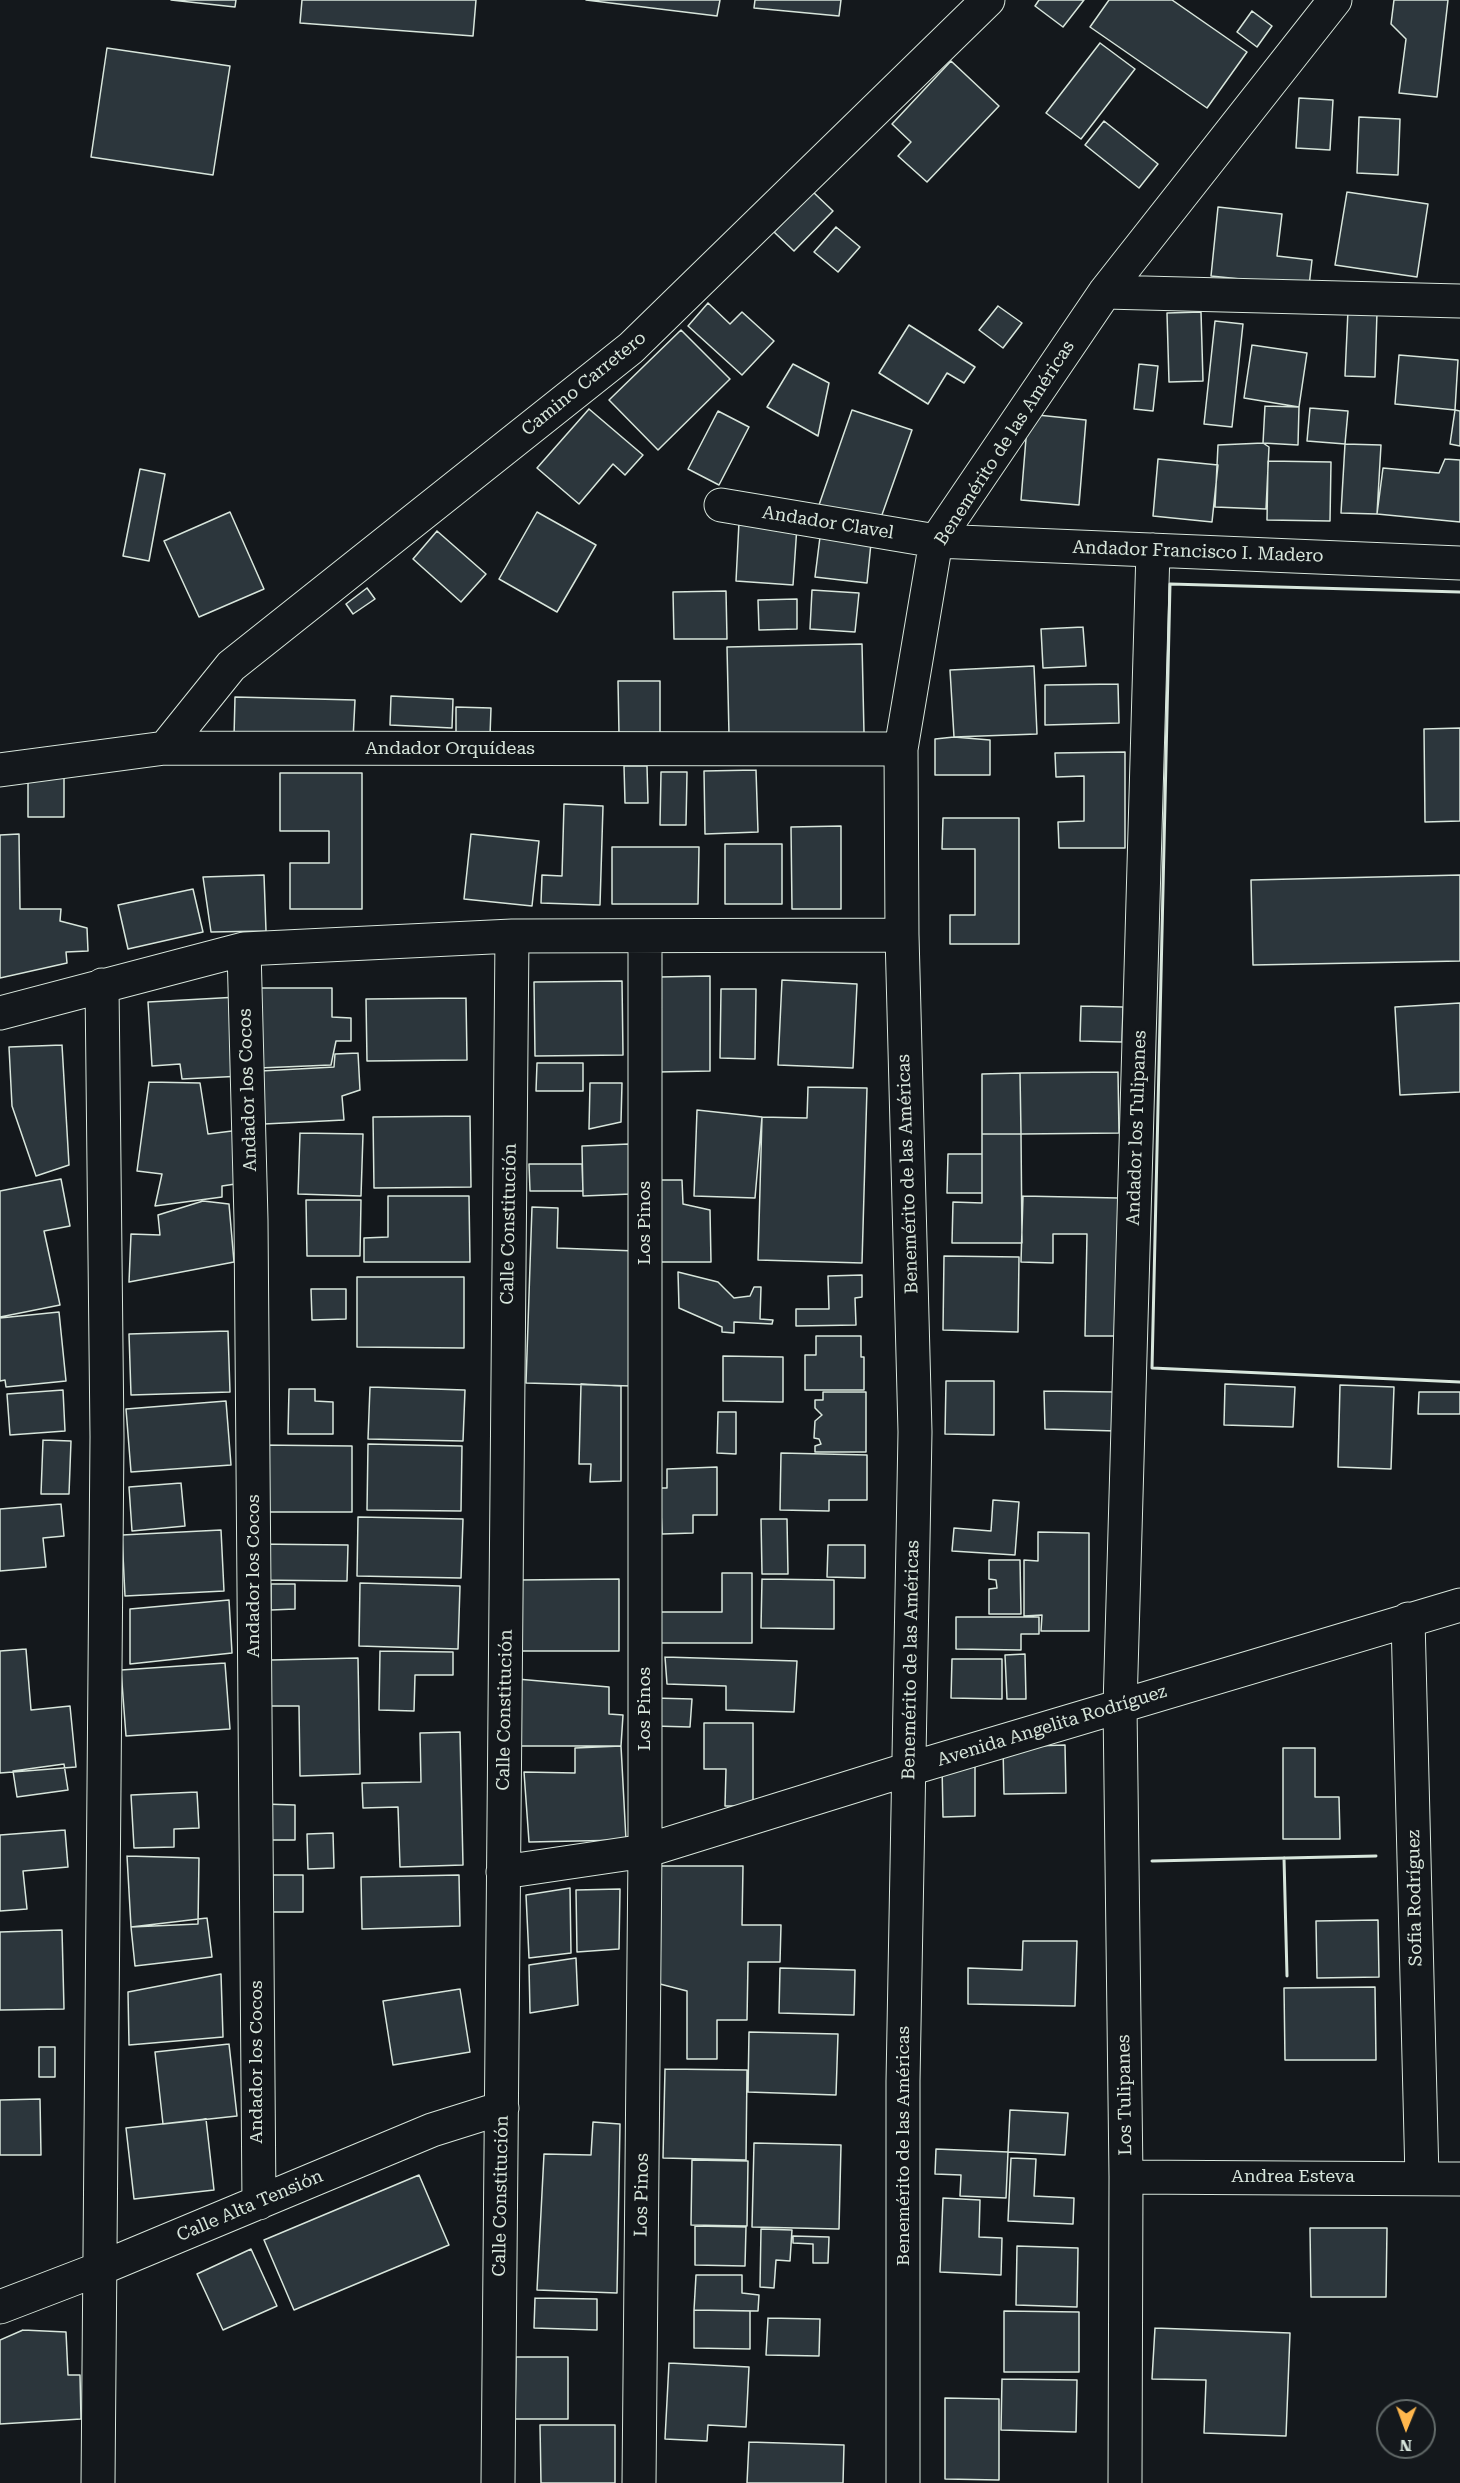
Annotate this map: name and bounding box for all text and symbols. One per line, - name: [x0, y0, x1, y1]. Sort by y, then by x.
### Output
- street label: Camino Carretero: [517, 327, 651, 441]
- street label: Benemérito de las Américas: [931, 337, 1079, 549]
- street label: Andador Clavel: [761, 502, 895, 544]
- street label: Andador Francisco I. Madero: [1072, 537, 1324, 567]
- street label: Andador Orquídeas: [365, 738, 535, 760]
- street label: Andador los Cocos: [234, 1008, 262, 1172]
- street label: Andador los Tulipanes: [1123, 1030, 1151, 1226]
- street label: Benemérito de las Américas: [893, 1054, 923, 1294]
- street label: Calle Constitución: [497, 1143, 521, 1305]
- street label: Los Pinos: [634, 1181, 656, 1265]
- street label: Andador los Cocos: [243, 1494, 265, 1658]
- street label: Benemérito de las Américas: [898, 1540, 924, 1780]
- street label: Calle Constitución: [493, 1629, 517, 1791]
- street label: Los Pinos: [634, 1667, 656, 1751]
- street label: Avenida Angelita Rodríguez: [935, 1681, 1169, 1771]
- street label: Sofia Rodríguez: [1403, 1830, 1427, 1966]
- street label: Andador los Cocos: [246, 1980, 268, 2144]
- street label: Benemérito de las Américas: [893, 2026, 915, 2266]
- street label: Los Tulipanes: [1113, 2034, 1137, 2156]
- street label: Calle Constitución: [489, 2115, 513, 2277]
- street label: Los Pinos: [630, 2153, 654, 2237]
- street label: Calle Alta Tensión: [174, 2165, 326, 2247]
- street label: Andrea Esteva: [1231, 2166, 1355, 2188]
- north arrow: [1376, 2399, 1436, 2459]
- text: N: [1399, 2436, 1412, 2455]

